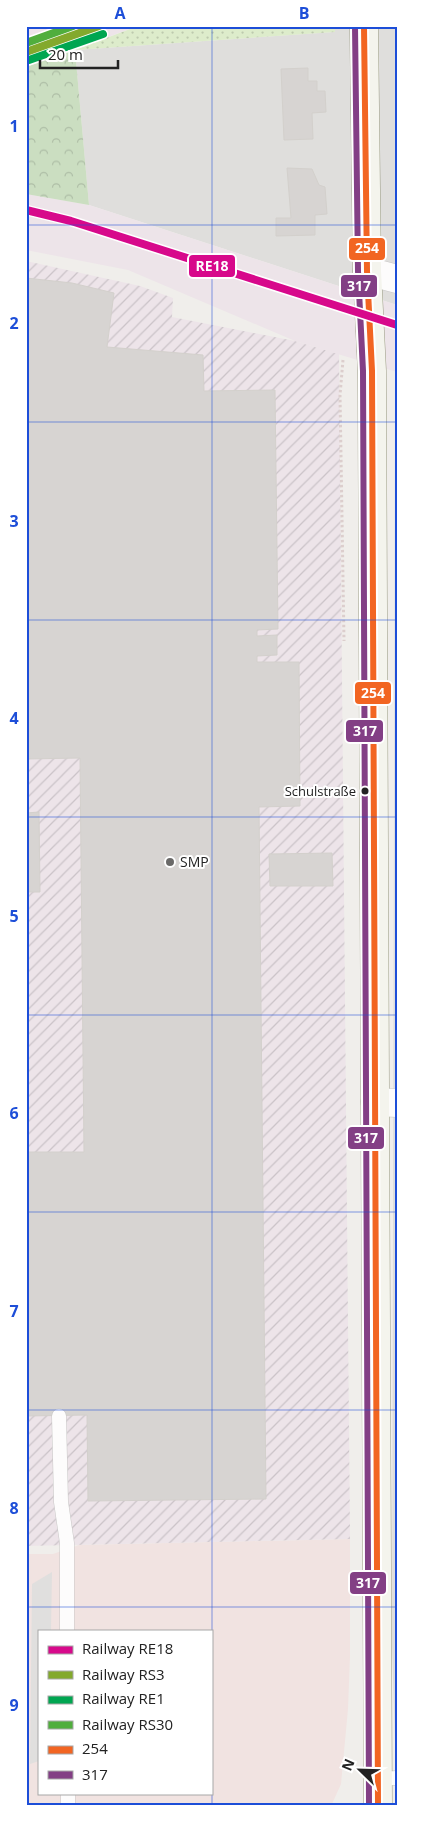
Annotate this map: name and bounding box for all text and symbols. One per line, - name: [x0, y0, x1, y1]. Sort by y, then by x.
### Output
- text: A: [114, 2, 126, 24]
- text: B: [299, 2, 309, 24]
- scale bar: [40, 38, 118, 70]
- text: 20 m: [48, 44, 83, 64]
- text: 1: [9, 115, 19, 137]
- line badge: 254: [348, 237, 386, 261]
- text: 254: [355, 238, 379, 257]
- line badge: RE18: [188, 254, 236, 278]
- text: RE18: [195, 256, 229, 275]
- line badge: 317: [340, 274, 378, 298]
- text: 317: [347, 276, 371, 295]
- text: 2: [9, 312, 19, 334]
- text: 3: [9, 510, 19, 532]
- line badge: 254: [354, 681, 392, 705]
- text: 254: [361, 683, 385, 702]
- text: 4: [9, 707, 19, 729]
- line badge: 317: [345, 719, 384, 743]
- text: 317: [353, 721, 377, 740]
- place label: Schulstraße: [285, 782, 356, 800]
- marker: Schulstraße: [360, 786, 370, 796]
- place label: SMP: [180, 852, 209, 871]
- marker: SMP: [164, 856, 176, 868]
- text: 5: [9, 905, 19, 927]
- text: 6: [9, 1102, 19, 1124]
- line badge: 317: [347, 1126, 385, 1150]
- text: 317: [354, 1128, 378, 1147]
- text: 7: [9, 1300, 19, 1322]
- text: 8: [9, 1497, 19, 1519]
- line badge: 317: [349, 1571, 387, 1595]
- text: 317: [356, 1573, 380, 1592]
- legend: [38, 1630, 212, 1794]
- text: Railway RE18: [82, 1638, 173, 1658]
- text: Railway RS3: [82, 1664, 165, 1684]
- text: Railway RE1: [82, 1688, 165, 1708]
- text: 9: [9, 1694, 19, 1716]
- text: Railway RS30: [82, 1714, 173, 1734]
- text: 254: [82, 1738, 108, 1758]
- north arrow: [336, 1744, 386, 1794]
- text: N: [337, 1756, 359, 1774]
- text: 317: [82, 1764, 108, 1784]

